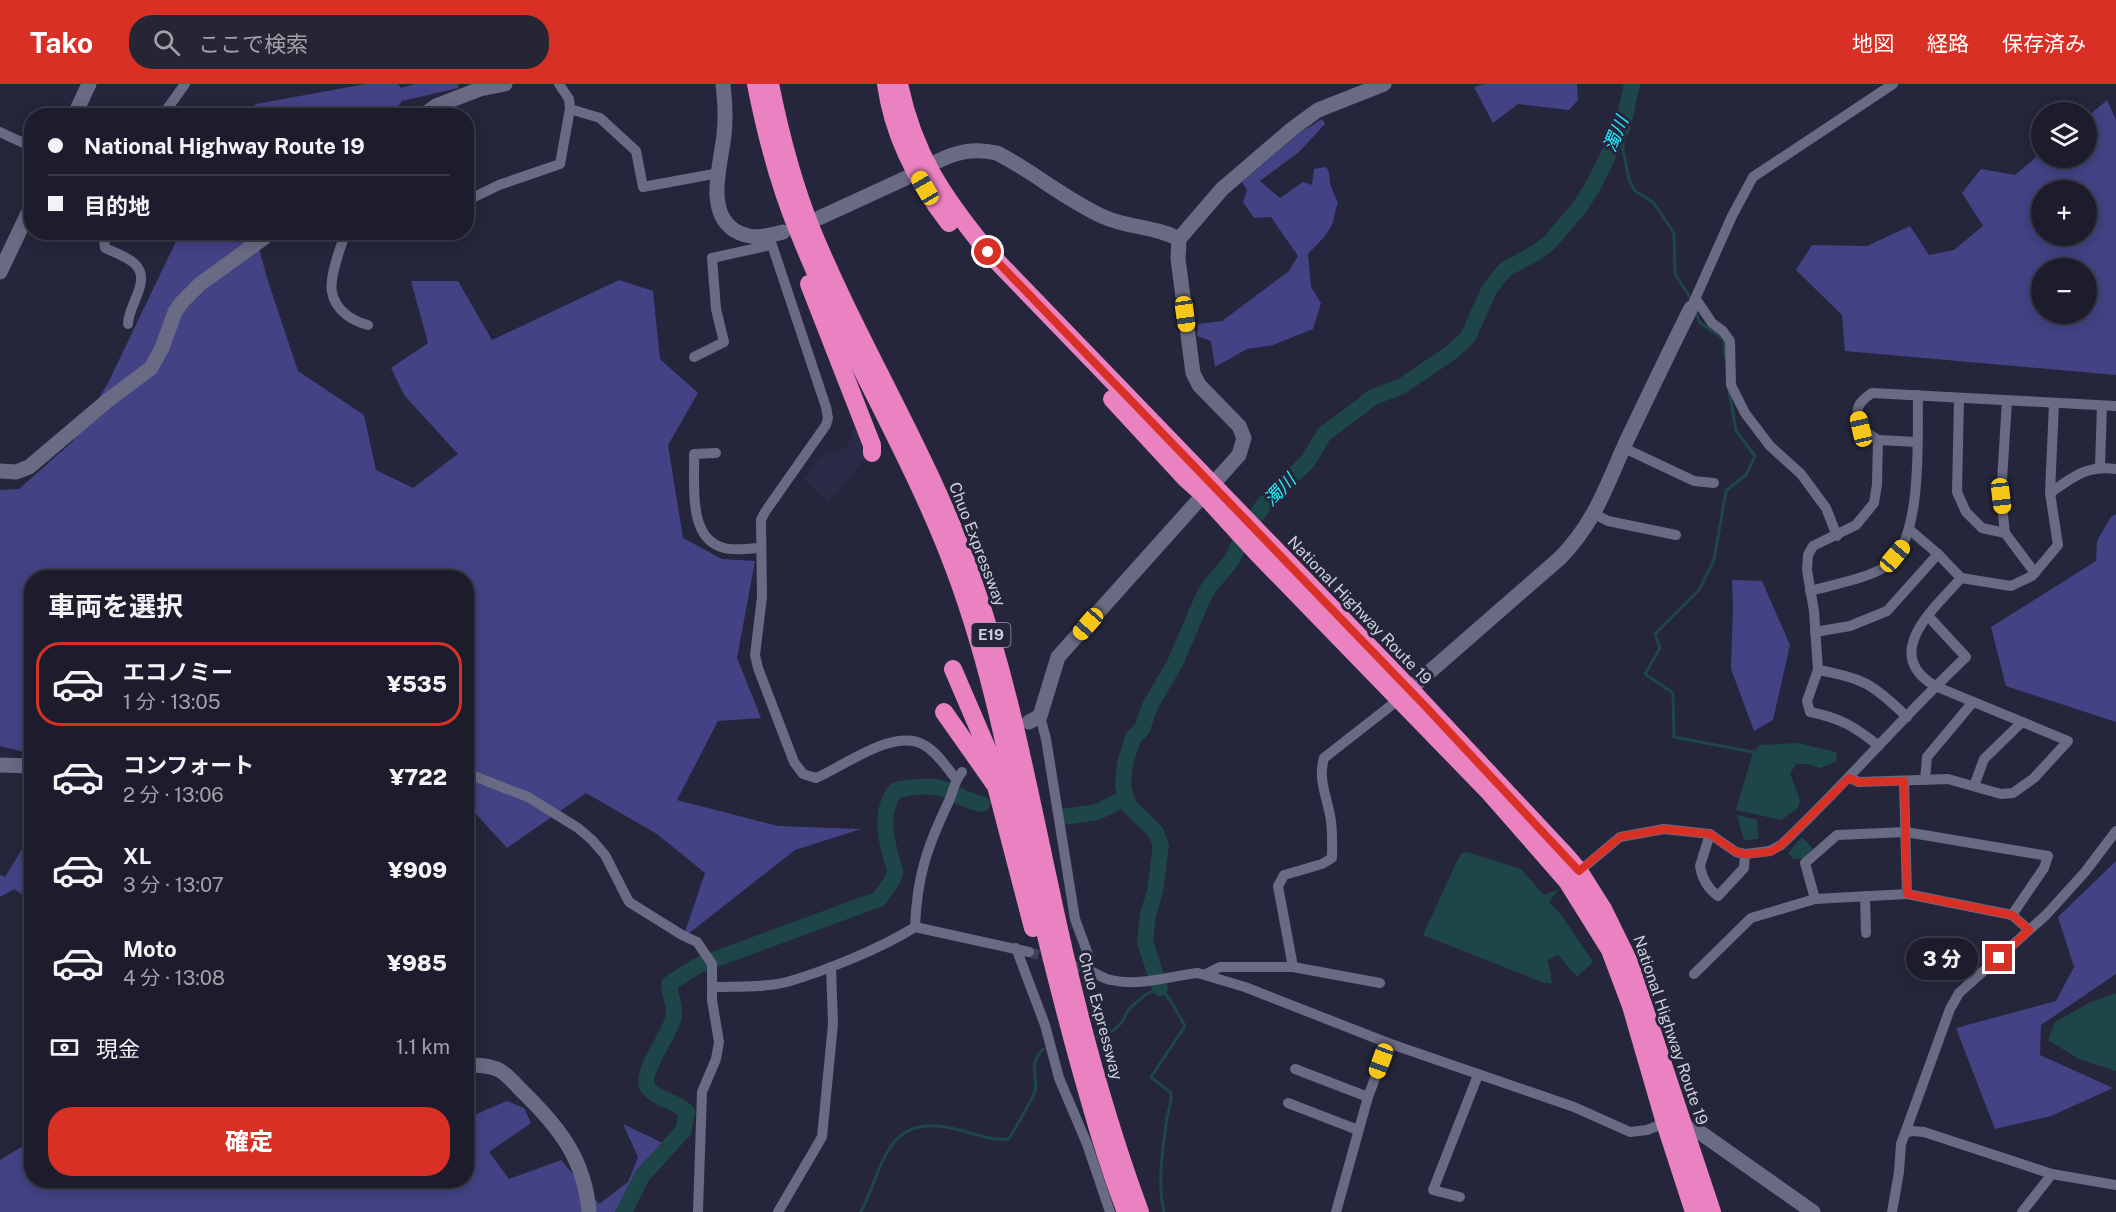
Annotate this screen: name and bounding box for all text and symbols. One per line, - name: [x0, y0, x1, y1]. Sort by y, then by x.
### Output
- search box: [129, 15, 549, 69]
- text: Tako: [30, 26, 93, 59]
- icon: search: [150, 26, 183, 59]
- text: ここで検索: [198, 31, 308, 57]
- text: 地図: [1852, 31, 1894, 56]
- text: 経路: [1927, 31, 1969, 56]
- text: 保存済み: [2002, 31, 2086, 56]
- map controls: [2031, 102, 2097, 324]
- button: layers: [2031, 102, 2097, 168]
- water label: 濁川: [1599, 111, 1633, 154]
- text: National Highway Route 19: [84, 133, 365, 159]
- car: [908, 168, 942, 208]
- button: +: [2031, 180, 2097, 246]
- text: 目的地: [84, 193, 150, 219]
- route start: [974, 238, 1001, 265]
- button: −: [2031, 258, 2097, 324]
- car: [1174, 295, 1196, 333]
- car: [1848, 409, 1874, 449]
- water label: 濁川: [1260, 468, 1301, 510]
- car: [1990, 477, 2012, 515]
- street label: Chuo Expressway: [945, 479, 1010, 609]
- street label: National Highway Route 19: [1284, 532, 1436, 689]
- car: [1877, 536, 1913, 576]
- text: 車両を選択: [48, 590, 183, 622]
- car: [1069, 605, 1107, 643]
- road number: E19: [972, 623, 1010, 647]
- icon: car: [51, 657, 105, 711]
- text: エコノミー: [123, 659, 233, 685]
- text: ¥535: [387, 671, 447, 697]
- text: 1 分 · 13:05: [123, 690, 220, 714]
- icon: car: [51, 750, 105, 804]
- text: コンフォート: [123, 752, 254, 778]
- text: ¥722: [389, 764, 447, 790]
- text: 2 分 · 13:06: [123, 783, 224, 807]
- icon: car: [51, 843, 105, 897]
- text: XL: [123, 843, 151, 869]
- text: ¥909: [388, 857, 447, 883]
- text: 3 分 · 13:07: [123, 873, 224, 897]
- street label: National Highway Route 19: [1629, 933, 1712, 1127]
- icon: car: [51, 936, 105, 990]
- text: Moto: [123, 936, 177, 962]
- callout: 3 分: [1906, 937, 1978, 979]
- route end: [1985, 944, 2012, 971]
- text: 3 分: [1923, 947, 1961, 971]
- text: ¥985: [387, 950, 447, 976]
- street label: Chuo Expressway: [1074, 950, 1127, 1082]
- text: 4 分 · 13:08: [123, 966, 225, 990]
- icon: cash: [48, 1031, 81, 1064]
- text: 1.1 km: [396, 1035, 450, 1059]
- text: 現金: [96, 1036, 140, 1062]
- car: [1366, 1041, 1396, 1081]
- button: 確定: [48, 1107, 450, 1176]

